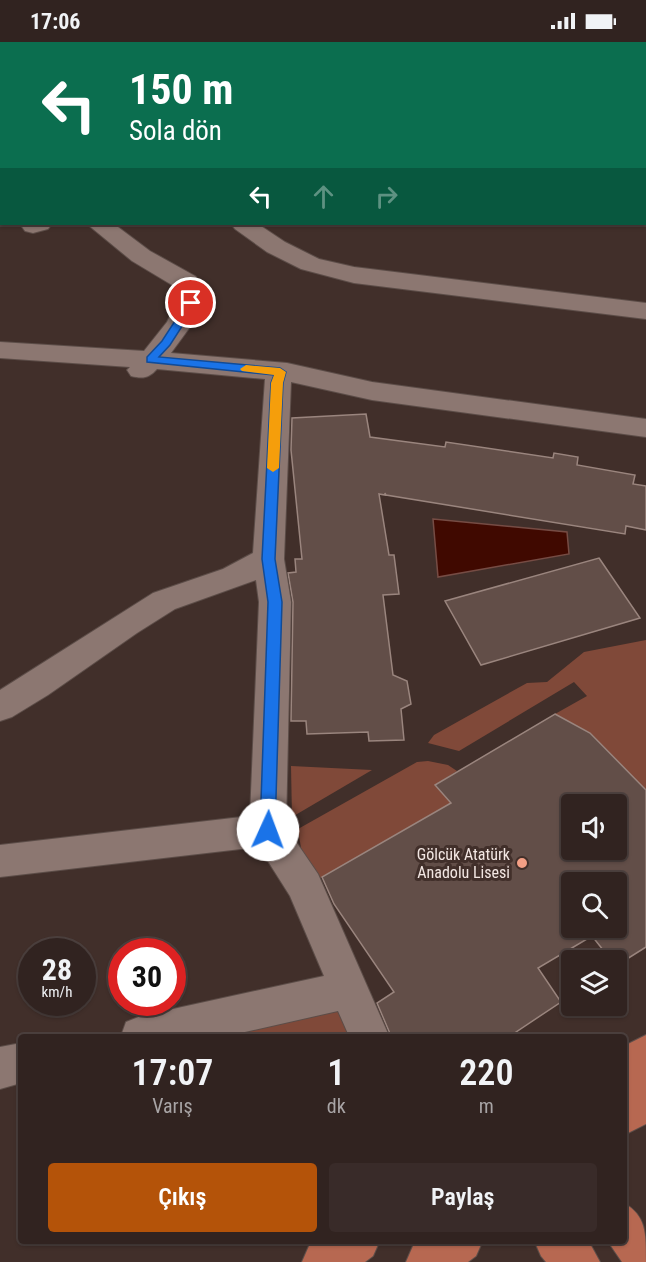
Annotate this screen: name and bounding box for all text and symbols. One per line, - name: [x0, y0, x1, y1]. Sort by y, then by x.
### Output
- text: 17:06: [30, 9, 81, 34]
- text: 150 m: [129, 65, 234, 114]
- icon: left: [30, 66, 108, 144]
- text: Sola dön: [129, 115, 222, 147]
- icon: left: [244, 180, 277, 213]
- icon: ahead: [307, 180, 340, 213]
- icon: right: [370, 180, 403, 213]
- pin: [165, 277, 216, 328]
- icon: arrive: [174, 286, 207, 319]
- map controls: [561, 794, 627, 1016]
- button: sound: [561, 794, 627, 860]
- position arrow: [236, 798, 300, 862]
- place label: Gölcük Atatürk Anadolu Lisesi: [417, 845, 511, 882]
- marker: Gölcük Atatürk Anadolu Lisesi: [515, 856, 529, 870]
- button: search: [561, 872, 627, 938]
- speed limit sign: 30: [108, 938, 186, 1016]
- button: layers: [561, 950, 627, 1016]
- text: 28: [42, 952, 72, 987]
- text: km/h: [42, 983, 72, 1001]
- text: 17:07: [131, 1052, 213, 1094]
- text: 1: [327, 1052, 345, 1094]
- text: 220: [459, 1052, 514, 1094]
- text: Varış: [152, 1094, 193, 1118]
- text: dk: [327, 1094, 346, 1118]
- text: m: [479, 1094, 494, 1118]
- button: Çıkış: [48, 1163, 317, 1232]
- button: Paylaş: [329, 1163, 597, 1232]

